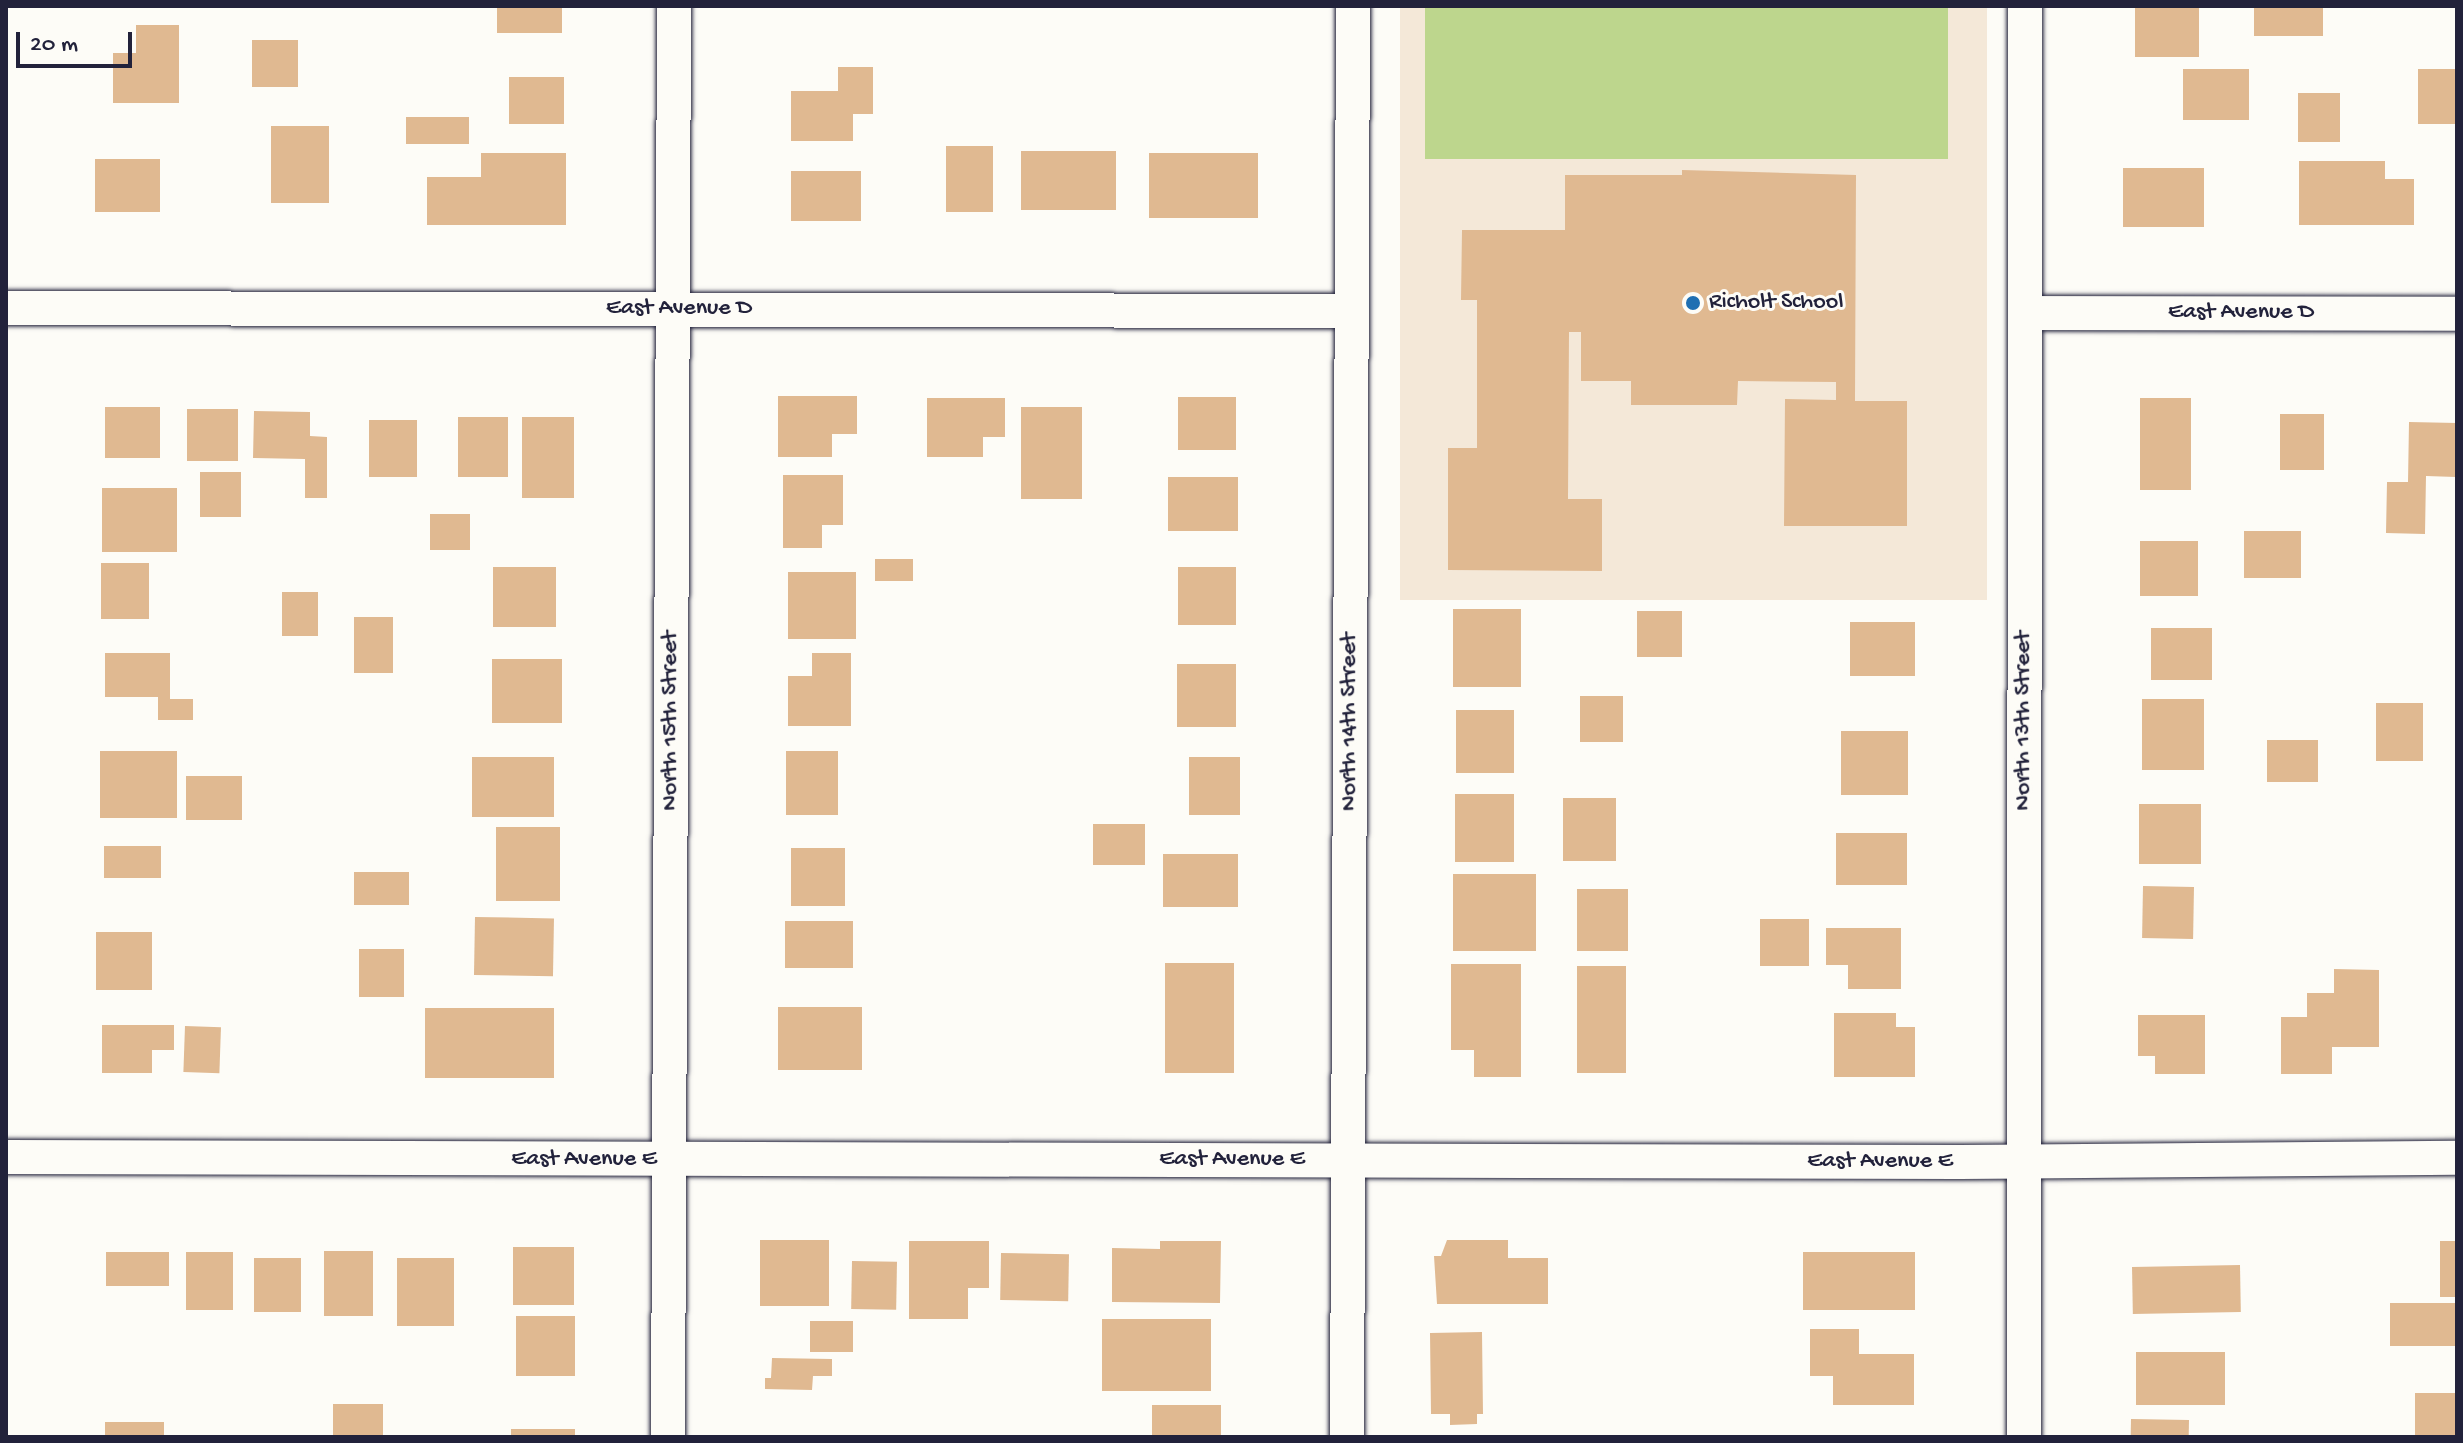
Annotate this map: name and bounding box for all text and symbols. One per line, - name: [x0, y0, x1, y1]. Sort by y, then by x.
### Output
- scale bar: [20, 16, 136, 66]
- text: 20 m: [30, 31, 78, 60]
- place label: Richolt School: [1709, 289, 1843, 317]
- marker: Richolt School: [1684, 294, 1702, 312]
- street label: East Avenue D: [606, 295, 752, 323]
- street label: East Avenue D: [2168, 299, 2314, 327]
- street label: North 15th Street: [657, 631, 685, 811]
- street label: North 13th Street: [2010, 631, 2038, 811]
- street label: North 14th Street: [1336, 633, 1364, 811]
- street label: East Avenue E: [511, 1146, 657, 1174]
- street label: East Avenue E: [1159, 1146, 1305, 1174]
- street label: East Avenue E: [1807, 1148, 1953, 1176]

